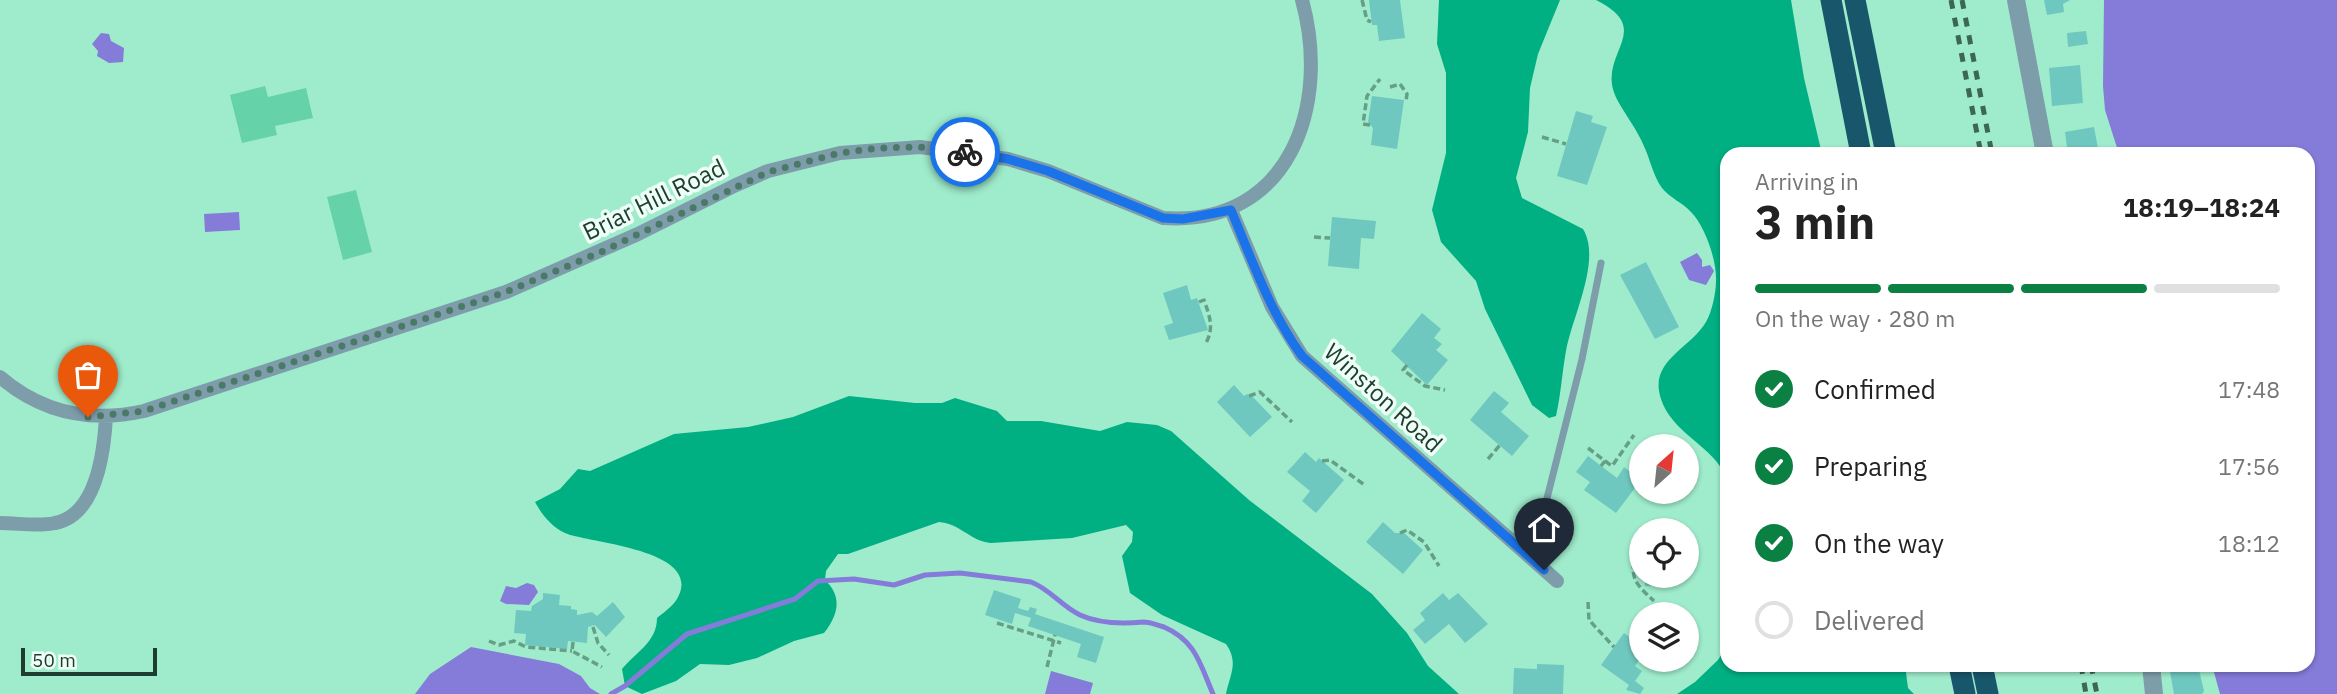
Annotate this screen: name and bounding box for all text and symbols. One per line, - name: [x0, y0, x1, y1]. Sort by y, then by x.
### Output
- courier: [930, 117, 1000, 187]
- icon: bike: [946, 133, 984, 171]
- street label: Briar Hill Road: [577, 151, 730, 247]
- text: Arriving in: [1755, 166, 1859, 196]
- text: 18:19–18:24: [2123, 190, 2280, 224]
- text: 3 min: [1755, 192, 1875, 252]
- text: On the way · 280 m: [1755, 303, 1955, 333]
- street label: Winston Road: [1318, 336, 1450, 459]
- pin: [58, 345, 118, 417]
- icon: bag: [69, 356, 107, 394]
- icon: check: [1755, 370, 1793, 408]
- text: Confirmed: [1814, 372, 1936, 406]
- text: 17:48: [2218, 374, 2280, 404]
- north arrow: [1629, 434, 1699, 504]
- map controls: [1629, 434, 1699, 672]
- icon: check: [1755, 447, 1793, 485]
- text: Preparing: [1814, 449, 1927, 483]
- text: 17:56: [2218, 451, 2280, 481]
- pin: [1514, 498, 1574, 570]
- icon: home: [1525, 509, 1563, 547]
- button: locate: [1629, 518, 1699, 588]
- icon: check: [1755, 524, 1793, 562]
- text: On the way: [1814, 526, 1944, 560]
- text: 18:12: [2218, 528, 2280, 558]
- button: layers: [1629, 602, 1699, 672]
- text: Delivered: [1814, 603, 1925, 637]
- scale bar: [21, 645, 158, 677]
- text: 50 m: [32, 648, 76, 672]

